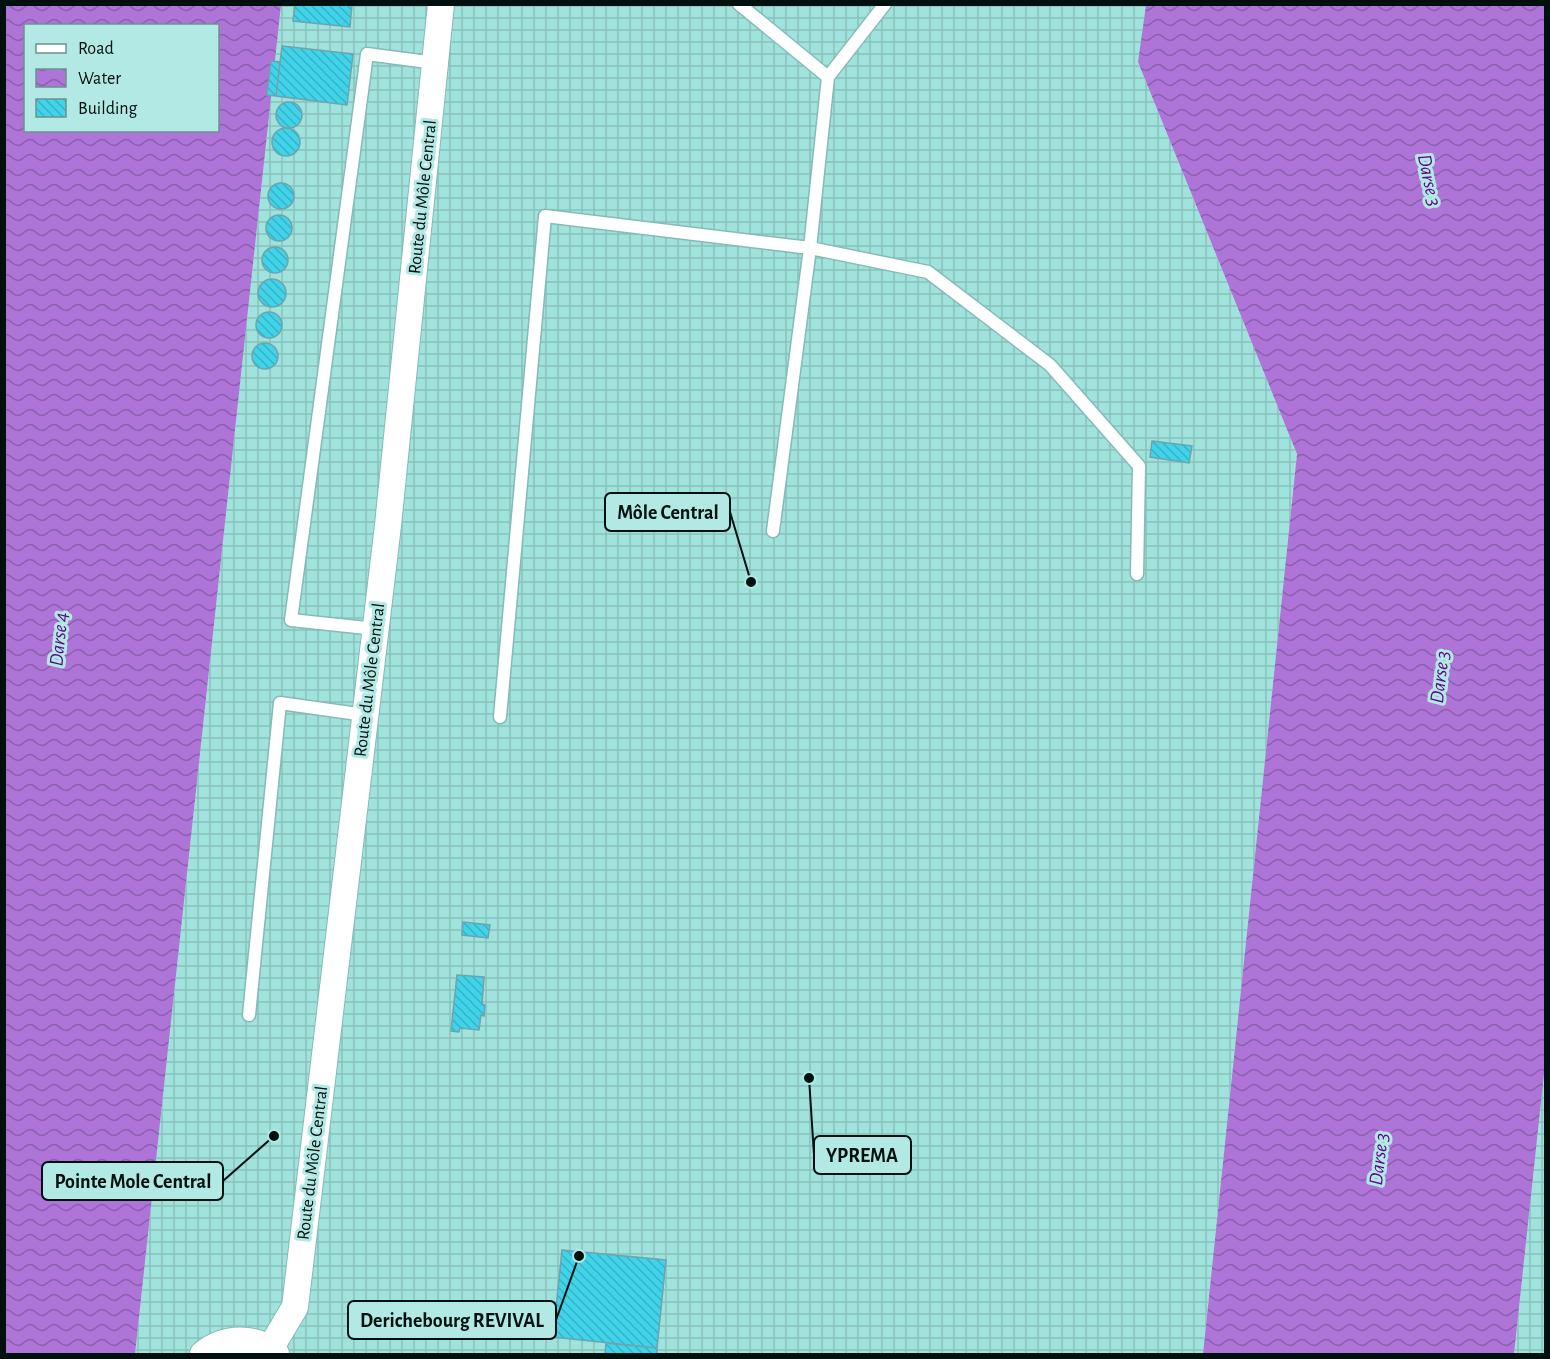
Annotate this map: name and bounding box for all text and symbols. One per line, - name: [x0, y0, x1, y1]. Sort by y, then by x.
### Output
- legend: [24, 24, 219, 132]
- text: Road: [78, 40, 114, 58]
- text: Water: [78, 70, 121, 88]
- text: Building: [78, 100, 138, 118]
- street label: Route du Môle Central: [406, 119, 440, 275]
- water label: Darse 3: [1414, 152, 1444, 208]
- callout: Môle Central: [605, 493, 730, 531]
- text: Môle Central: [617, 503, 719, 523]
- street label: Route du Môle Central: [352, 602, 388, 758]
- water label: Darse 4: [46, 611, 72, 667]
- water label: Darse 3: [1427, 650, 1453, 705]
- street label: Route du Môle Central: [295, 1085, 331, 1241]
- water label: Darse 3: [1366, 1132, 1392, 1187]
- callout: YPREMA: [814, 1136, 911, 1174]
- text: YPREMA: [826, 1146, 898, 1166]
- callout: Pointe Mole Central: [42, 1162, 223, 1200]
- text: Pointe Mole Central: [55, 1172, 211, 1192]
- callout: Derichebourg REVIVAL: [348, 1301, 556, 1339]
- text: Derichebourg REVIVAL: [360, 1311, 544, 1331]

